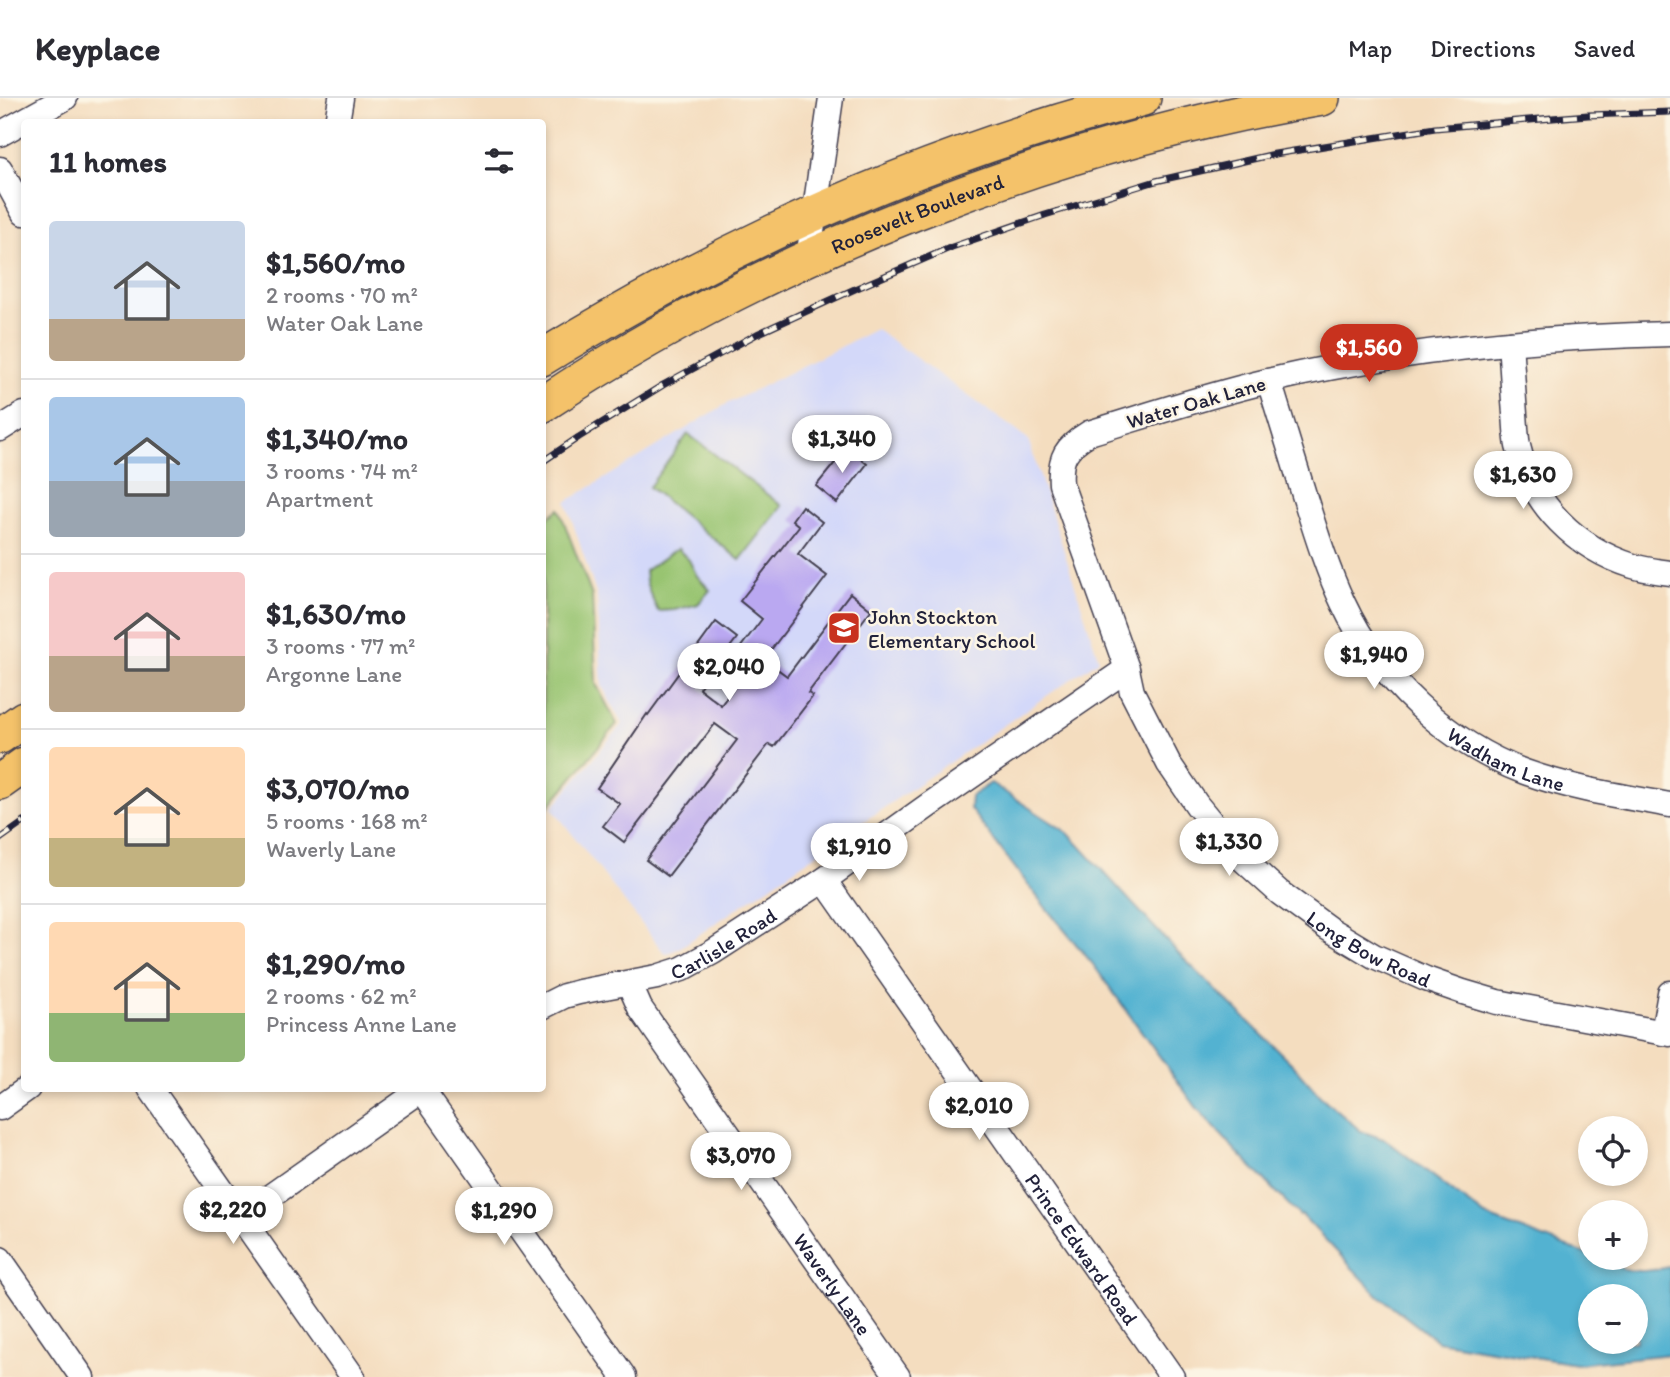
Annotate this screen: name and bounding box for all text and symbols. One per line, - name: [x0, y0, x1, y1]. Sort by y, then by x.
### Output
- text: Keyplace: [35, 29, 160, 68]
- text: Map: [1348, 34, 1392, 63]
- text: Directions: [1430, 34, 1536, 63]
- text: Saved: [1574, 34, 1635, 63]
- icon: filters: [480, 142, 518, 180]
- text: 11 homes: [49, 143, 167, 180]
- street label: Roosevelt Boulevard: [827, 168, 1007, 259]
- text: $1,560/mo: [266, 244, 405, 281]
- icon: home: [105, 249, 189, 333]
- text: 2 rooms · 70 m²: [266, 281, 418, 309]
- text: Water Oak Lane: [266, 309, 423, 337]
- pin: $1,560: [1312, 324, 1426, 384]
- text: $1,560: [1336, 333, 1402, 361]
- street label: Water Oak Lane: [1124, 370, 1269, 434]
- pin: $1,340: [785, 416, 899, 475]
- text: $1,340/mo: [266, 420, 408, 457]
- text: $1,340: [808, 424, 876, 452]
- icon: home: [105, 425, 189, 509]
- pin: $1,630: [1466, 452, 1580, 511]
- text: 3 rooms · 74 m²: [266, 457, 418, 485]
- text: $1,630: [1490, 460, 1556, 488]
- text: Apartment: [266, 485, 373, 513]
- text: $1,630/mo: [266, 595, 406, 632]
- icon: home: [105, 600, 189, 684]
- place label: John Stockton Elementary School: [868, 604, 1036, 653]
- school or university icon: John Stockton Elementary School: [825, 609, 863, 647]
- text: 3 rooms · 77 m²: [266, 632, 416, 660]
- pin: $1,940: [1317, 632, 1431, 691]
- text: $1,940: [1340, 640, 1408, 668]
- pin: $2,040: [672, 644, 786, 703]
- text: $2,040: [693, 652, 765, 680]
- text: Argonne Lane: [266, 660, 402, 688]
- street label: Wadham Lane: [1443, 721, 1567, 796]
- text: $3,070/mo: [266, 770, 410, 807]
- icon: home: [105, 775, 189, 859]
- text: 5 rooms · 168 m²: [266, 807, 428, 835]
- pin: $1,330: [1172, 818, 1286, 878]
- pin: $1,910: [802, 824, 916, 883]
- text: $1,330: [1195, 827, 1263, 855]
- text: $1,910: [827, 832, 891, 860]
- text: Waverly Lane: [266, 835, 396, 863]
- street label: Carlisle Road: [667, 902, 781, 984]
- street label: Long Bow Road: [1302, 905, 1435, 992]
- text: $1,290/mo: [266, 945, 405, 982]
- icon: home: [105, 950, 189, 1034]
- text: 2 rooms · 62 m²: [266, 982, 417, 1010]
- text: Princess Anne Lane: [266, 1010, 457, 1038]
- pin: $2,010: [922, 1082, 1036, 1142]
- text: $2,010: [945, 1091, 1013, 1119]
- map controls: [1578, 1116, 1648, 1354]
- button: locate: [1578, 1116, 1648, 1186]
- pin: $3,070: [684, 1132, 798, 1192]
- text: $3,070: [706, 1141, 776, 1169]
- street label: Prince Edward Road: [1020, 1168, 1144, 1329]
- pin: $2,220: [176, 1186, 290, 1246]
- pin: $1,290: [447, 1188, 561, 1247]
- text: $2,220: [199, 1195, 267, 1223]
- text: $1,290: [471, 1196, 537, 1224]
- button: +: [1578, 1200, 1648, 1270]
- street label: Waverly Lane: [789, 1228, 877, 1340]
- button: −: [1578, 1284, 1648, 1354]

